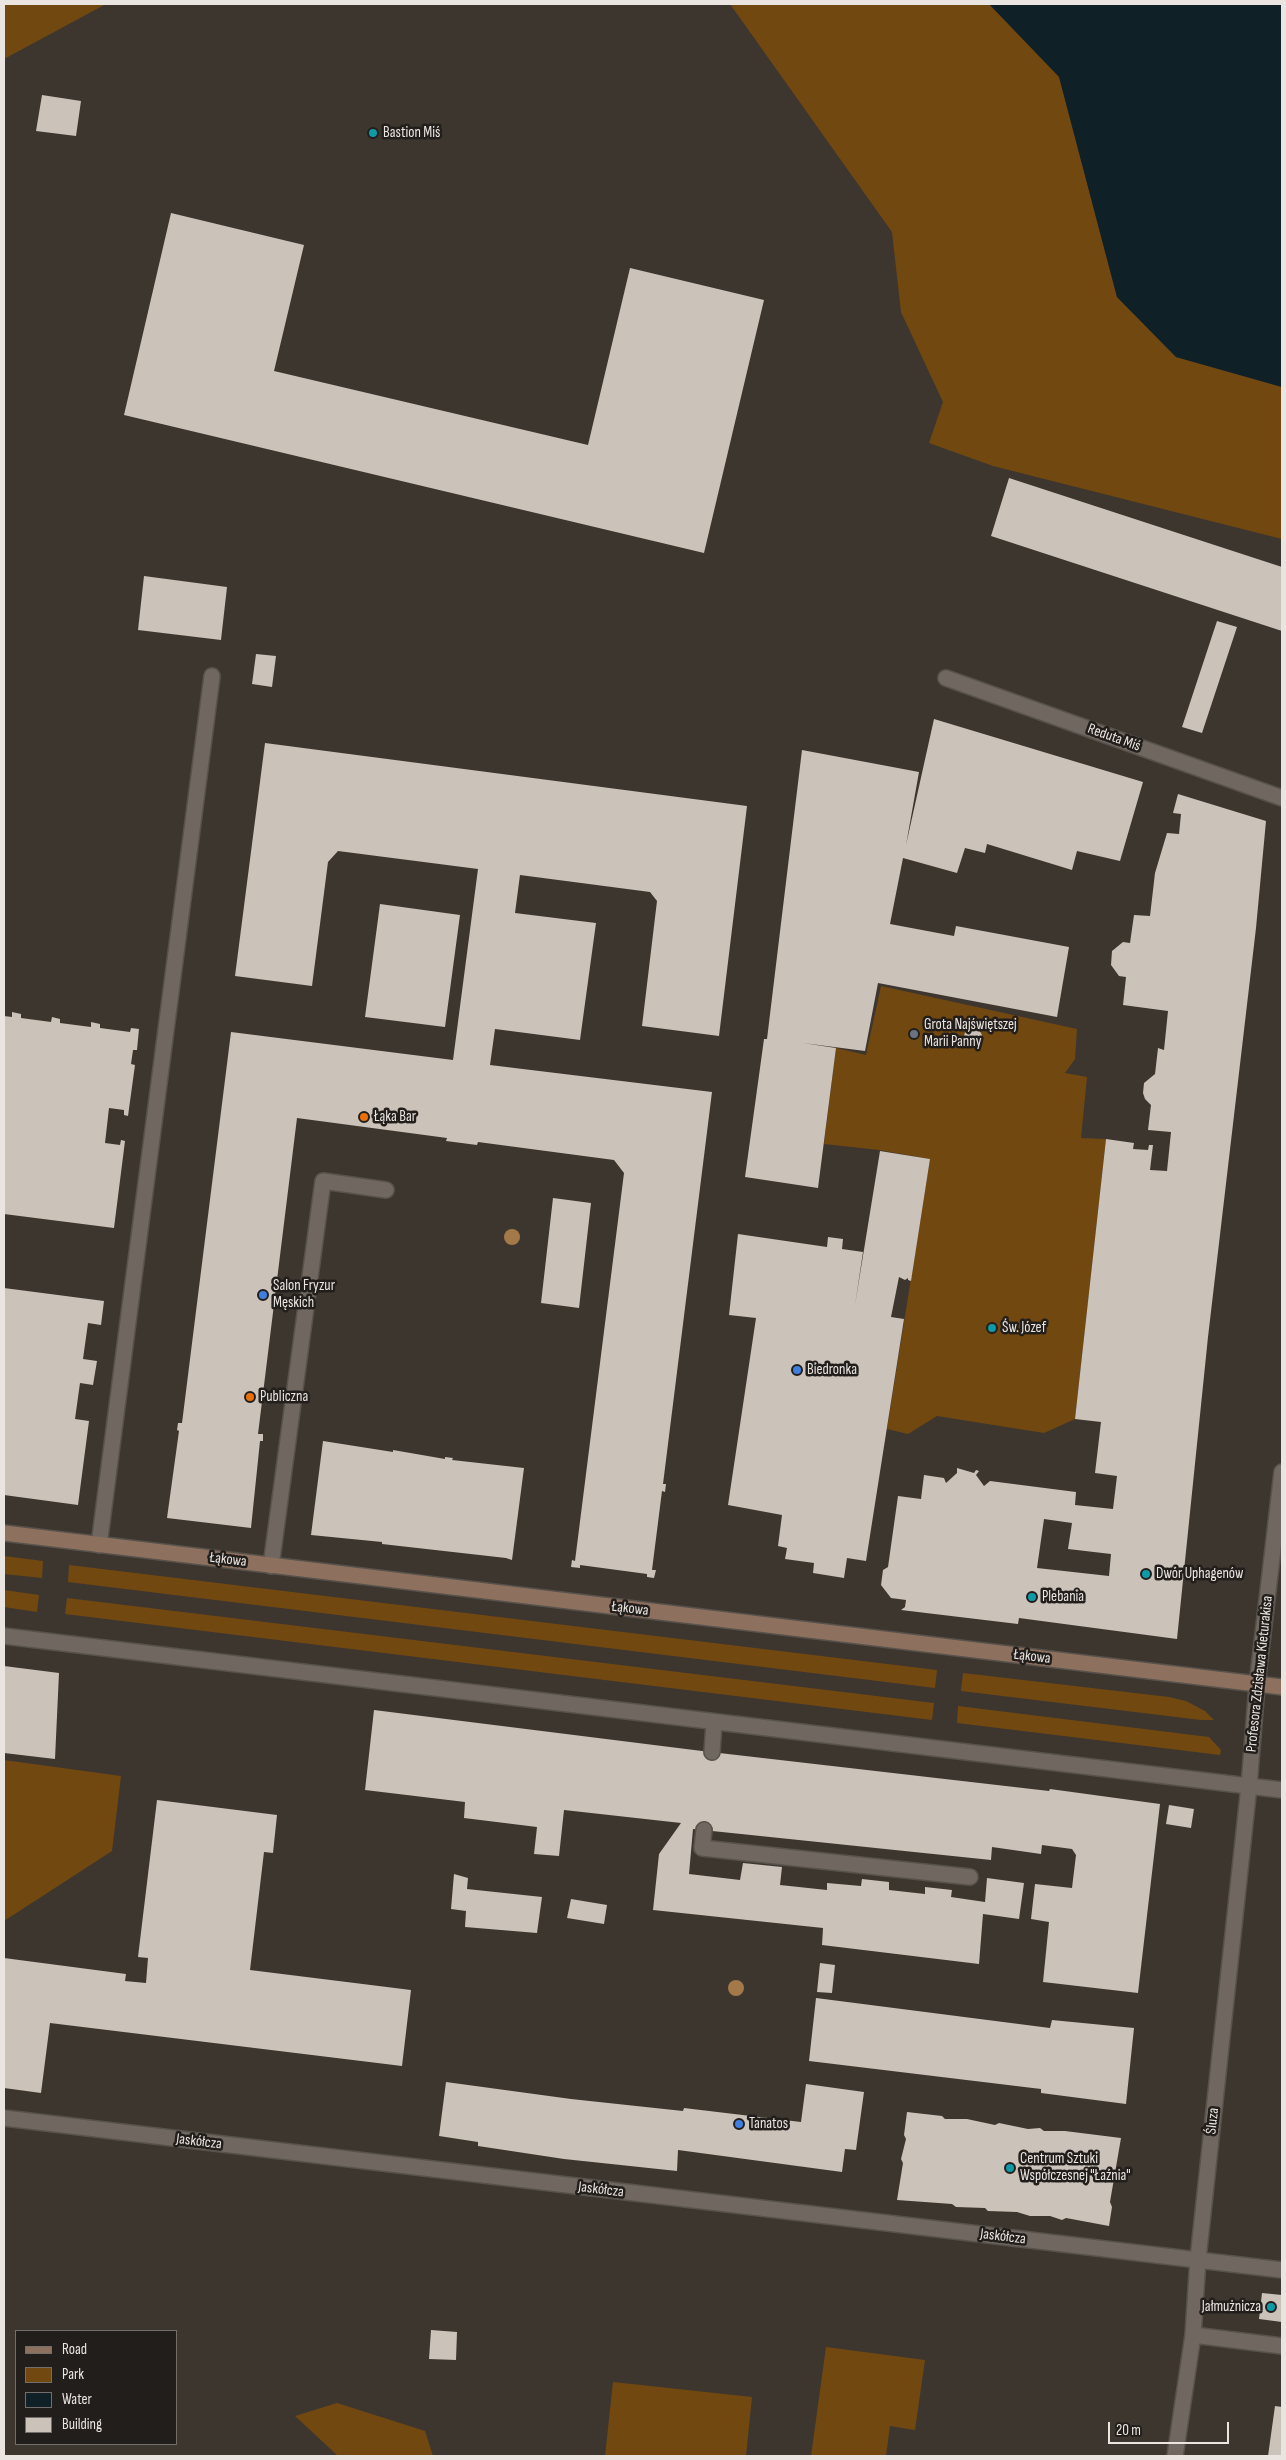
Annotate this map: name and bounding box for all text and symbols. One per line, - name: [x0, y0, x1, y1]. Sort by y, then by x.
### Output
- place label: Bastion Miś: [383, 124, 440, 142]
- marker: Bastion Miś: [367, 127, 379, 139]
- street label: Reduta Miś: [1085, 720, 1143, 756]
- place label: Grota Najświętszej Marii Panny: [924, 1016, 1017, 1051]
- marker: Grota Najświętszej Marii Panny: [908, 1028, 920, 1040]
- place label: Łąka Bar: [374, 1108, 416, 1126]
- marker: Łąka Bar: [358, 1111, 370, 1123]
- place label: Salon Fryzur Męskich: [273, 1277, 335, 1312]
- marker: Salon Fryzur Męskich: [257, 1289, 269, 1301]
- place label: Św. Józef: [1002, 1319, 1046, 1337]
- marker: Św. Józef: [986, 1322, 998, 1334]
- place label: Biedronka: [807, 1361, 857, 1379]
- marker: Biedronka: [791, 1364, 803, 1376]
- place label: Publiczna: [260, 1388, 308, 1406]
- marker: Publiczna: [244, 1391, 256, 1403]
- street label: Łąkowa: [209, 1549, 247, 1571]
- place label: Dwór Uphagenów: [1156, 1565, 1243, 1583]
- marker: Dwór Uphagenów: [1140, 1568, 1152, 1580]
- place label: Plebania: [1042, 1588, 1084, 1606]
- marker: Plebania: [1026, 1591, 1038, 1603]
- street label: Profesora Zdzisława Kieturakisa: [1243, 1595, 1277, 1753]
- street label: Łąkowa: [611, 1598, 649, 1620]
- street label: Łąkowa: [1013, 1646, 1051, 1668]
- street label: Śluza: [1203, 2107, 1223, 2135]
- place label: Tanatos: [749, 2115, 788, 2133]
- marker: Tanatos: [733, 2118, 745, 2130]
- street label: Jaskółcza: [175, 2130, 223, 2154]
- place label: Centrum Sztuki Współczesnej "Łaźnia": [1020, 2150, 1131, 2185]
- marker: Centrum Sztuki Współczesnej "Łaźnia": [1004, 2162, 1016, 2174]
- street label: Jaskółcza: [577, 2178, 625, 2202]
- street label: Jaskółcza: [979, 2225, 1027, 2249]
- place label: Jałmużnicza: [1202, 2298, 1261, 2316]
- marker: Jałmużnicza: [1265, 2301, 1277, 2313]
- legend: [15, 2330, 178, 2445]
- text: Road: [62, 2340, 87, 2359]
- text: Park: [62, 2365, 84, 2384]
- text: Water: [62, 2390, 92, 2409]
- scale bar: [1111, 2412, 1232, 2444]
- text: Building: [62, 2415, 102, 2434]
- text: 20 m: [1116, 2421, 1141, 2440]

